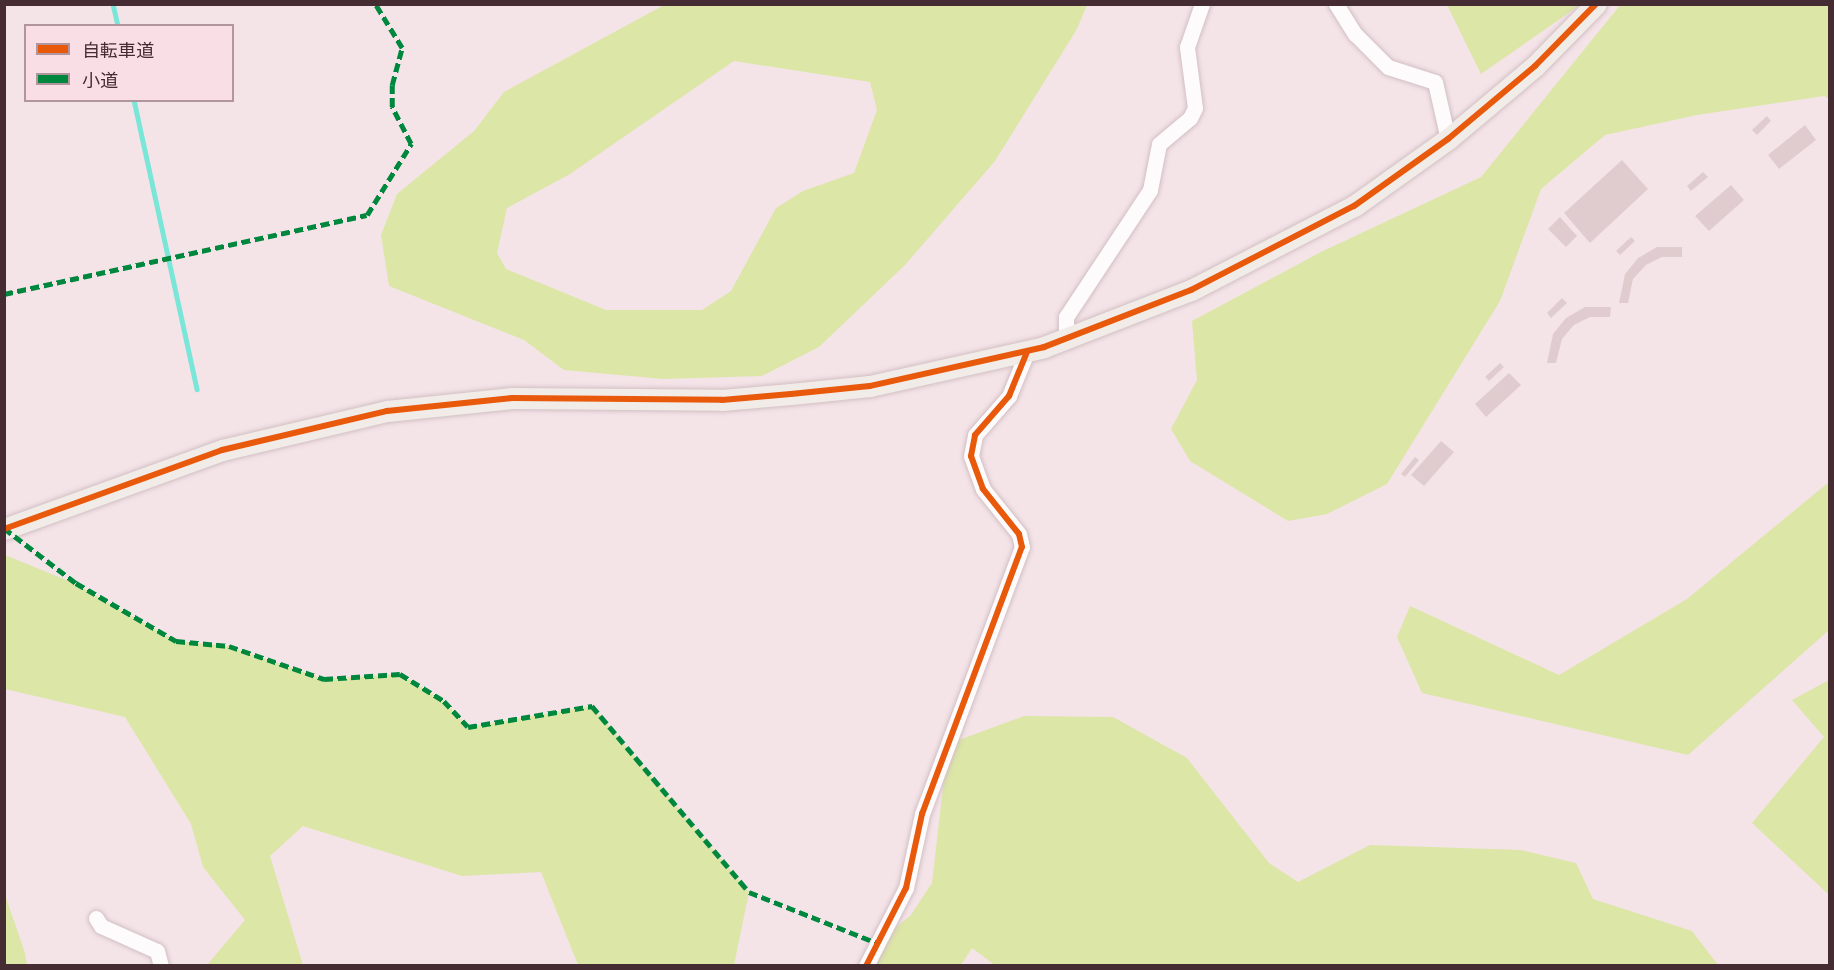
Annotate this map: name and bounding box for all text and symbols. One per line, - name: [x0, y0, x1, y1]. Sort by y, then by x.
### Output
- legend: [24, 24, 234, 102]
- text: 自転車道: [82, 39, 154, 62]
- text: 小道: [82, 69, 118, 92]

